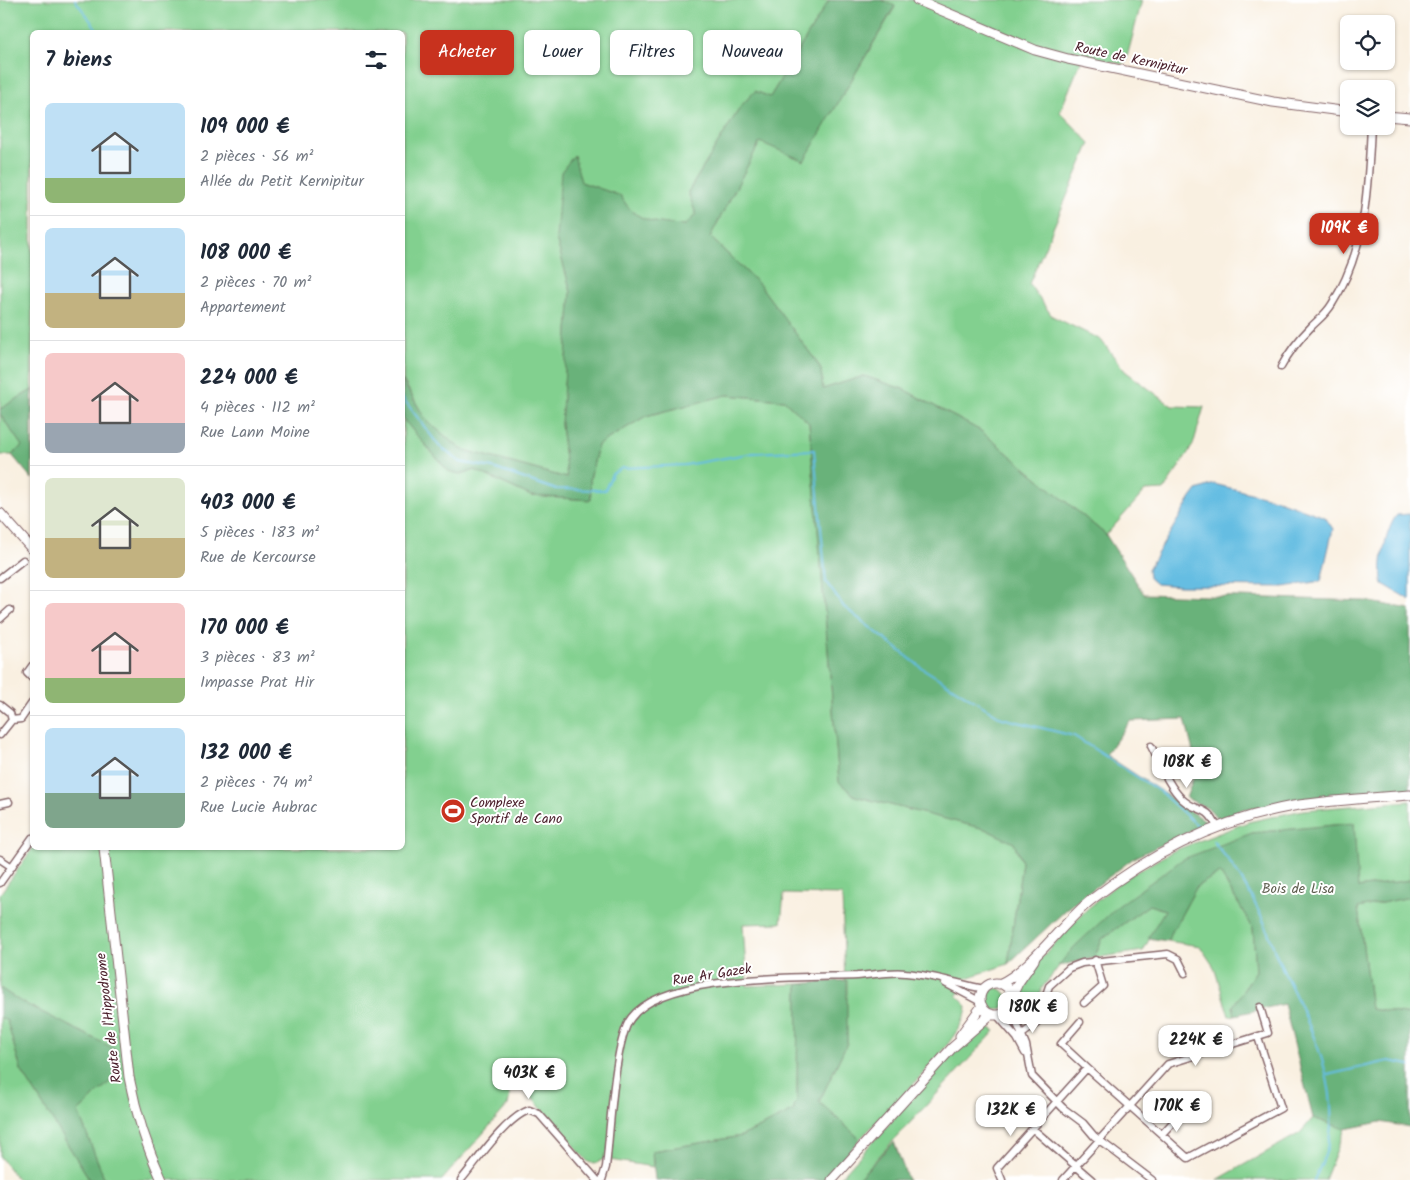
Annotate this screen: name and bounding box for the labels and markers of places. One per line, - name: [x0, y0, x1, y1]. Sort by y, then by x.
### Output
- pin: 109K €: [1303, 212, 1385, 255]
- pin: 108K €: [1146, 746, 1228, 789]
- place label: Complexe Sportif de Cano: [470, 792, 562, 830]
- sports icon: Complexe Sportif de Cano: [440, 798, 466, 824]
- pin: 180K €: [992, 992, 1074, 1034]
- pin: 224K €: [1155, 1024, 1237, 1067]
- pin: 403K €: [488, 1058, 570, 1100]
- pin: 170K €: [1136, 1090, 1218, 1133]
- pin: 132K €: [970, 1094, 1052, 1137]

